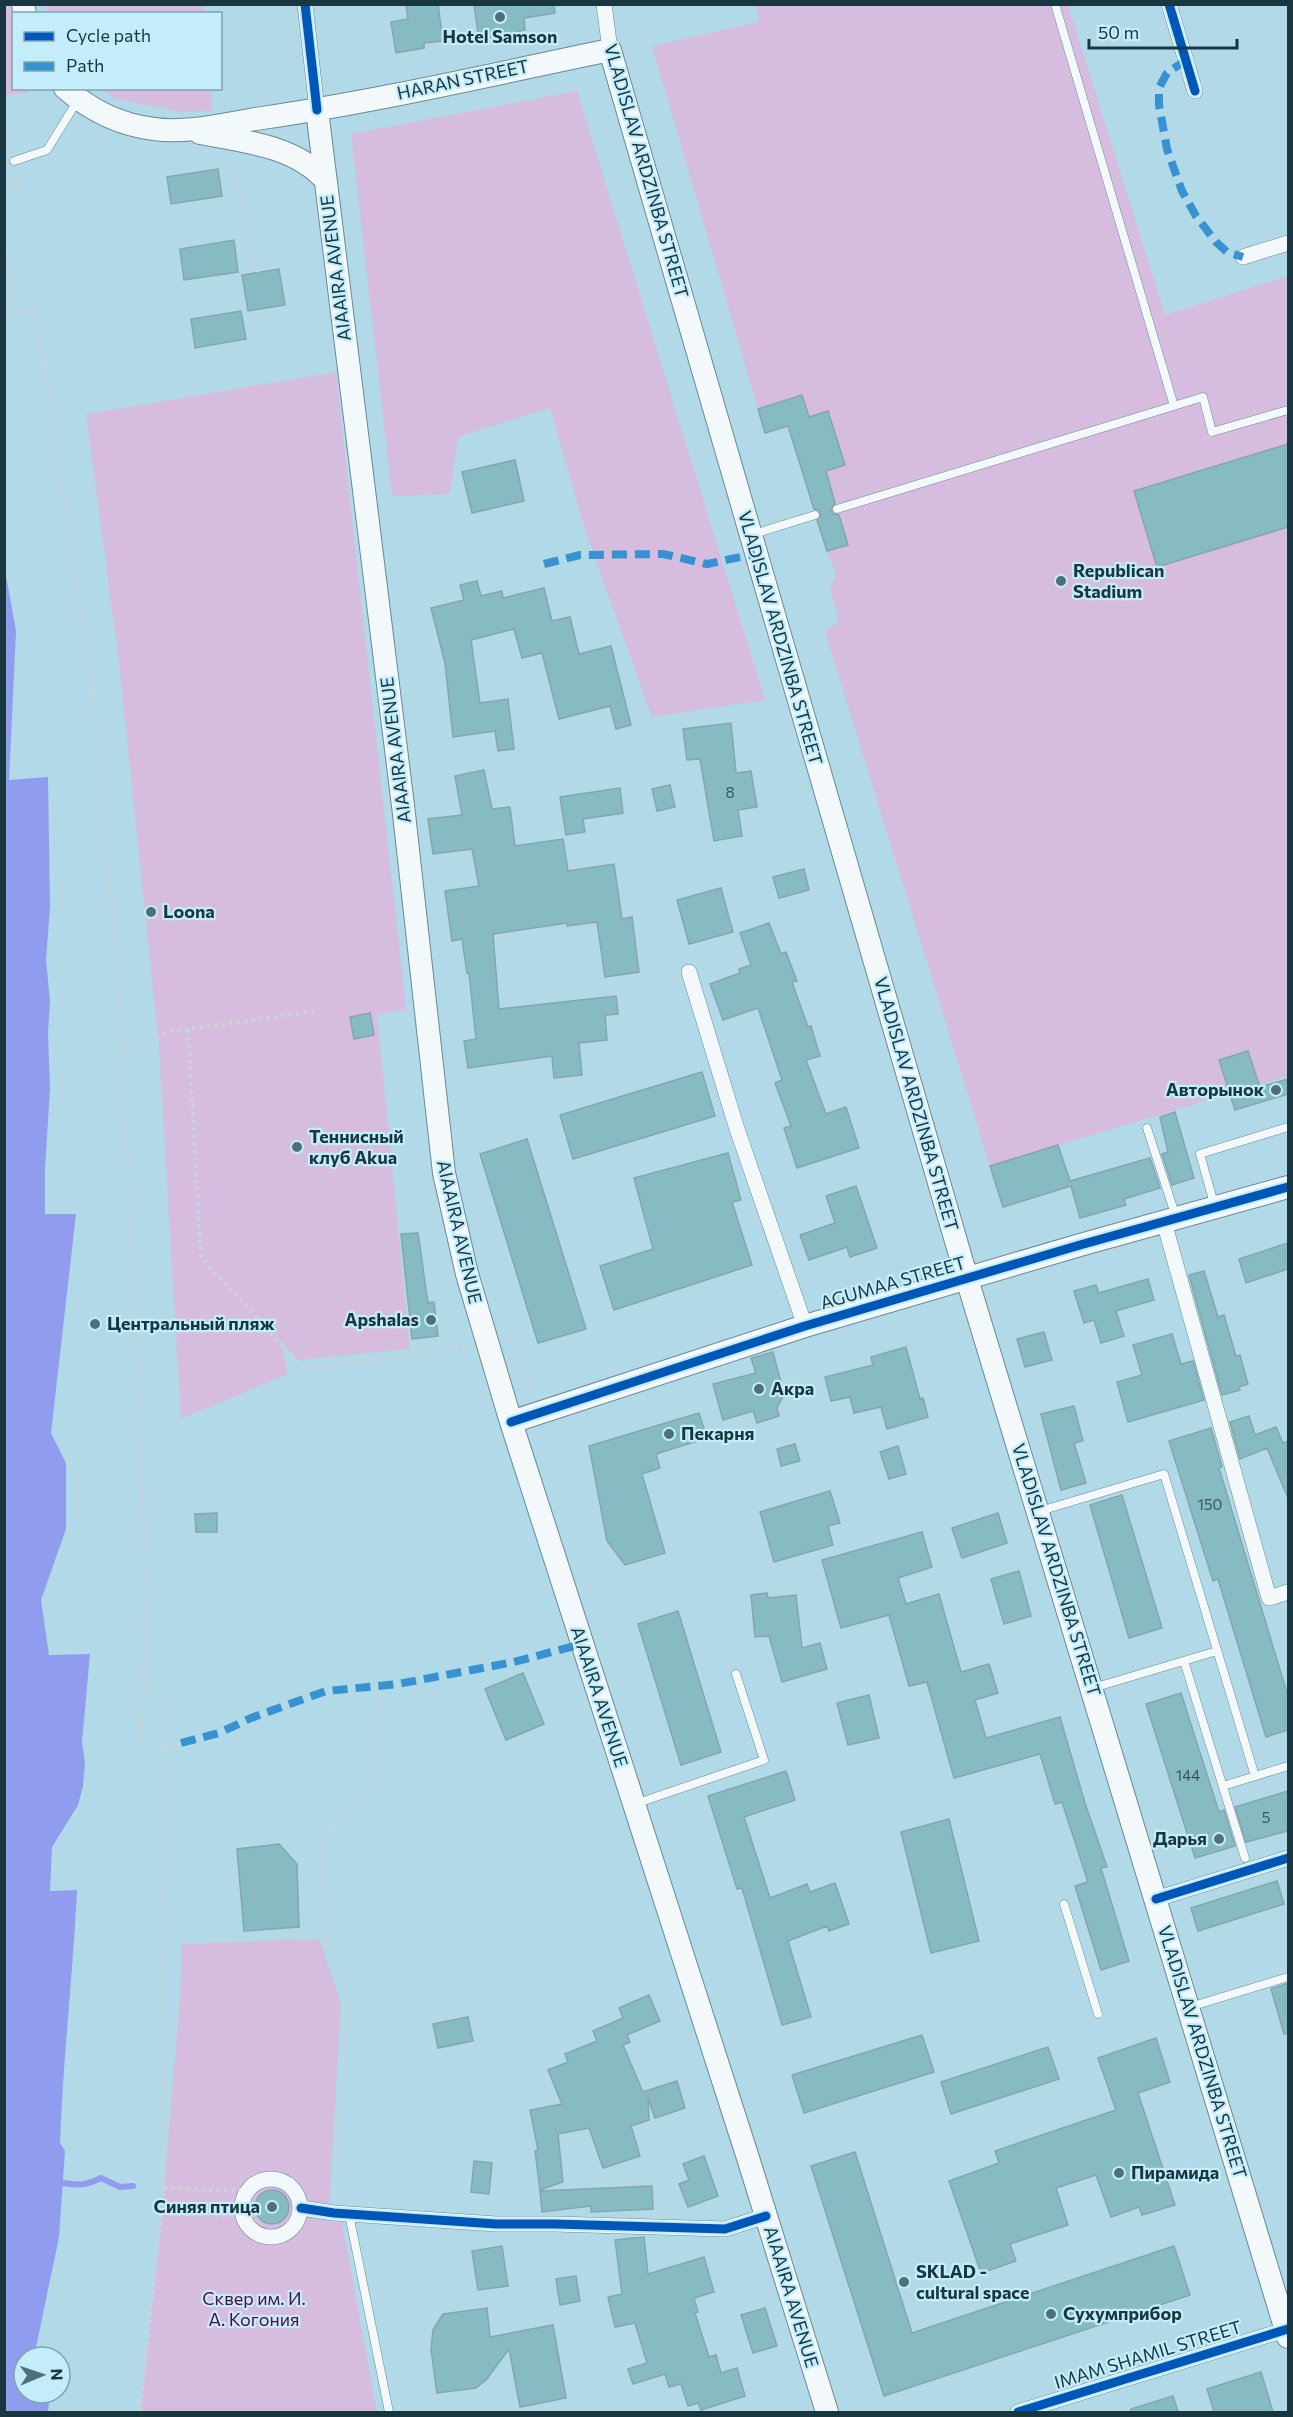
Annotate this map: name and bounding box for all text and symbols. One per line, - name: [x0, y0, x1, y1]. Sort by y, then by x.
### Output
- marker: Hotel Samson: [493, 10, 507, 24]
- legend: [12, 12, 222, 90]
- scale bar: [1089, 12, 1238, 50]
- text: 50 m: [1098, 21, 1139, 43]
- text: Cycle path: [66, 24, 151, 46]
- place label: Hotel Samson: [442, 25, 558, 47]
- street label: VLADISLAV ARDZINBA STREET: [600, 41, 694, 300]
- text: Path: [66, 54, 104, 76]
- street label: HARAN STREET: [395, 54, 531, 104]
- street label: AIAAIRA AVENUE: [315, 194, 355, 342]
- street label: VLADISLAV ARDZINBA STREET: [734, 508, 828, 767]
- place label: Republican Stadium: [1073, 559, 1164, 602]
- marker: Republican Stadium: [1054, 574, 1068, 588]
- street label: AIAAIRA AVENUE: [375, 676, 415, 824]
- house number: 8: [725, 783, 735, 801]
- place label: Loona: [163, 900, 215, 922]
- marker: Loona: [144, 905, 158, 919]
- street label: VLADISLAV ARDZINBA STREET: [870, 974, 964, 1233]
- place label: Авторынок: [1166, 1078, 1265, 1100]
- marker: Авторынок: [1269, 1083, 1283, 1097]
- place label: Теннисный клуб Akua: [309, 1125, 404, 1168]
- marker: Теннисный клуб Akua: [290, 1140, 304, 1154]
- street label: AIAAIRA AVENUE: [433, 1158, 487, 1306]
- street label: AGUMAA STREET: [817, 1251, 968, 1313]
- place label: Apshalas: [345, 1308, 419, 1330]
- place label: Центральный пляж: [107, 1312, 275, 1334]
- marker: Apshalas: [424, 1313, 438, 1327]
- marker: Центральный пляж: [88, 1317, 102, 1331]
- place label: Акра: [771, 1377, 814, 1399]
- marker: Акра: [752, 1382, 766, 1396]
- place label: Пекарня: [681, 1422, 755, 1444]
- marker: Пекарня: [662, 1427, 676, 1441]
- street label: VLADISLAV ARDZINBA STREET: [1008, 1440, 1106, 1699]
- house number: 150: [1198, 1495, 1222, 1513]
- street label: AIAAIRA AVENUE: [567, 1623, 633, 1770]
- house number: 144: [1176, 1766, 1200, 1784]
- house number: 5: [1262, 1808, 1270, 1826]
- place label: Дарья: [1153, 1827, 1207, 1849]
- marker: Дарья: [1212, 1832, 1226, 1846]
- street label: VLADISLAV ARDZINBA STREET: [1154, 1922, 1252, 2181]
- place label: Пирамида: [1131, 2161, 1219, 2183]
- marker: Пирамида: [1112, 2166, 1126, 2180]
- place label: Синяя птица: [154, 2195, 260, 2217]
- marker: Синяя птица: [265, 2200, 279, 2214]
- street label: AIAAIRA AVENUE: [760, 2223, 824, 2370]
- place label: SKLAD - cultural space: [916, 2260, 1030, 2303]
- marker: SKLAD - cultural space: [897, 2275, 911, 2289]
- park label: Сквер им. И. А. Когония: [202, 2287, 306, 2330]
- place label: Сухумприбор: [1063, 2302, 1182, 2324]
- marker: Сухумприбор: [1044, 2307, 1058, 2321]
- street label: IMAM SHAMIL STREET: [1051, 2315, 1244, 2393]
- north arrow: [12, 2345, 72, 2405]
- text: N: [48, 2368, 67, 2381]

